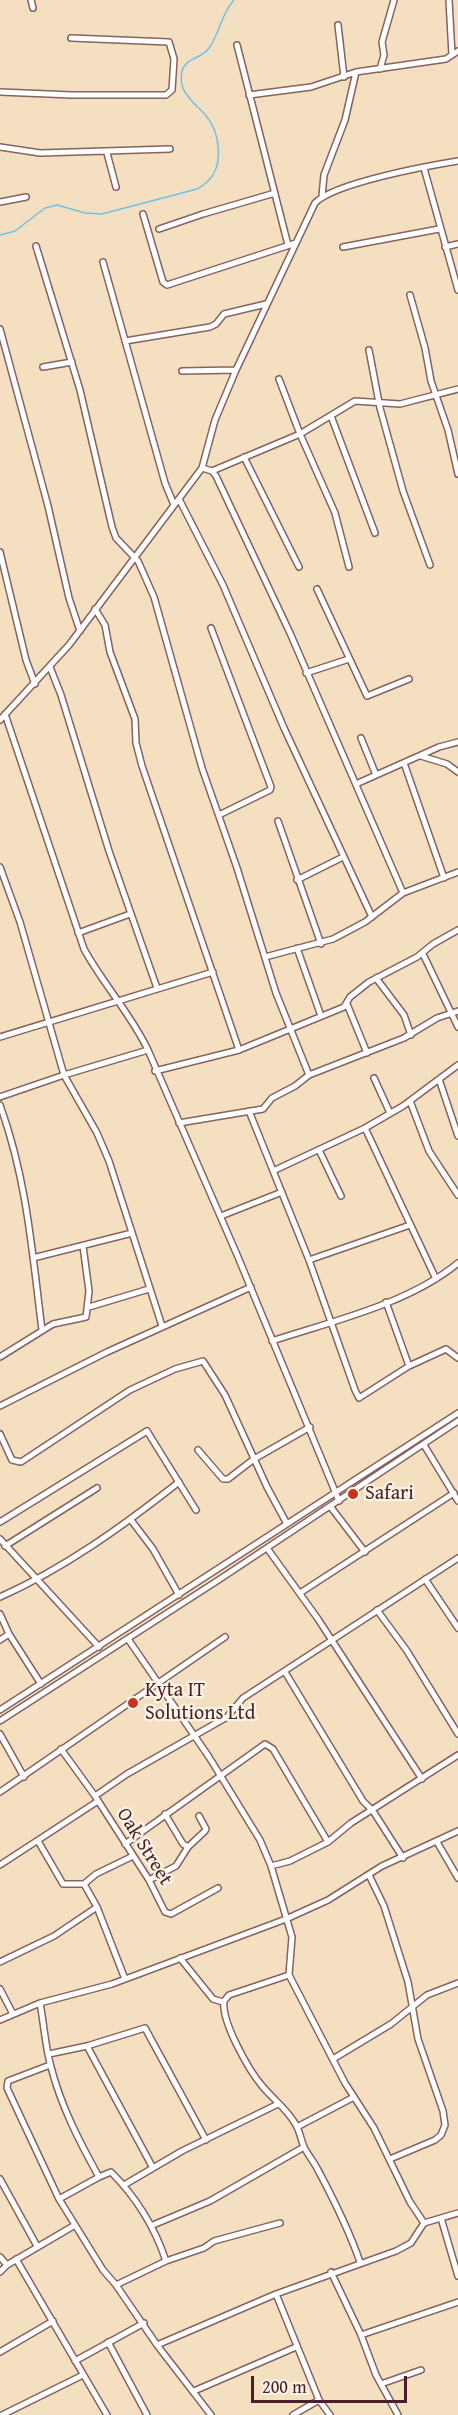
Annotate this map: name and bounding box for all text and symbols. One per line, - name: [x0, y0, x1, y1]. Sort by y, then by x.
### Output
- place label: Safari: [365, 1482, 414, 1506]
- marker: Safari: [346, 1487, 360, 1501]
- place label: Kyta IT Solutions Ltd: [145, 1679, 255, 1726]
- marker: Kyta IT Solutions Ltd: [126, 1696, 140, 1710]
- street label: Oak Street: [111, 1804, 177, 1890]
- scale bar: [254, 2364, 410, 2402]
- text: 200 m: [262, 2373, 307, 2400]

